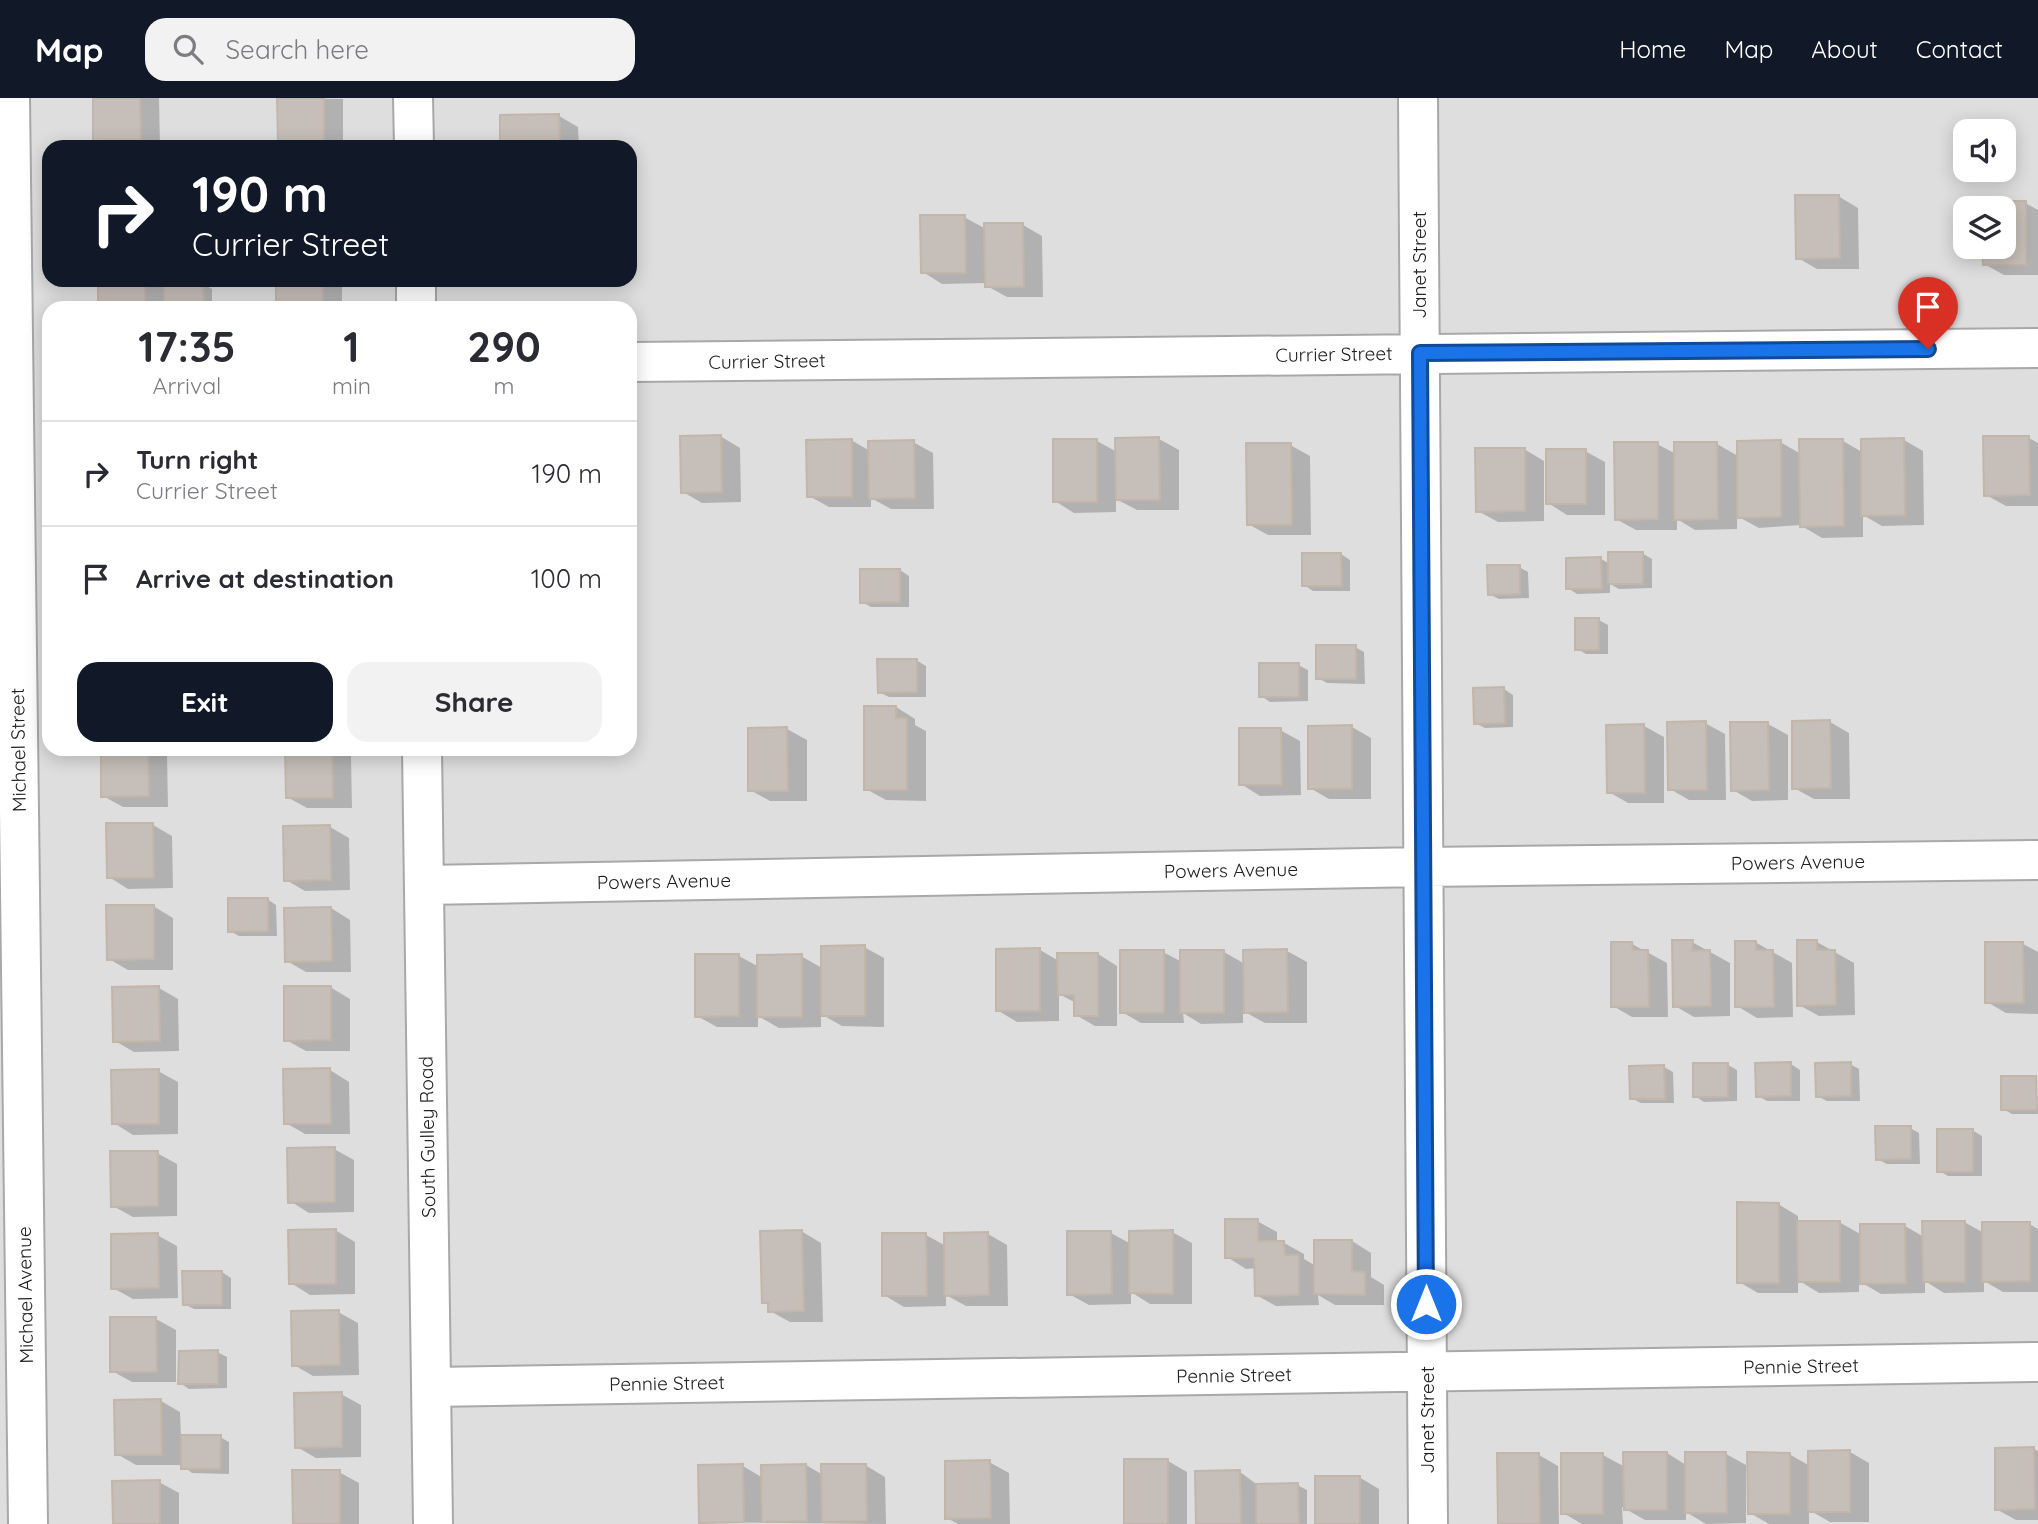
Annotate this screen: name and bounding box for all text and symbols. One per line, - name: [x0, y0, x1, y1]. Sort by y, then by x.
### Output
- search box: [145, 18, 635, 81]
- text: Map: [35, 29, 103, 70]
- icon: search: [169, 30, 207, 68]
- text: Search here: [225, 33, 369, 66]
- text: Home: [1619, 34, 1686, 64]
- text: Map: [1724, 34, 1773, 64]
- text: About: [1811, 34, 1878, 64]
- text: Contact: [1916, 34, 2003, 64]
- map controls: [1953, 119, 2016, 259]
- button: sound: [1953, 119, 2016, 182]
- text: 190 m: [192, 163, 328, 224]
- icon: right: [77, 168, 168, 259]
- button: layers: [1953, 196, 2016, 259]
- street label: Janet Street: [1407, 211, 1431, 319]
- text: Currier Street: [192, 224, 389, 264]
- pin: [1898, 277, 1958, 349]
- icon: arrive: [1909, 288, 1947, 326]
- text: 17:35: [138, 320, 236, 373]
- text: 1: [343, 320, 360, 373]
- text: 290: [467, 320, 541, 373]
- street label: Currier Street: [1275, 341, 1393, 367]
- street label: Currier Street: [708, 348, 826, 374]
- text: Arrival: [153, 371, 221, 400]
- text: min: [332, 371, 371, 400]
- text: m: [494, 371, 515, 400]
- text: Turn right: [136, 443, 258, 476]
- icon: right: [77, 455, 115, 493]
- text: 190 m: [532, 457, 602, 490]
- text: Currier Street: [136, 476, 278, 505]
- icon: arrive: [77, 560, 115, 598]
- text: Arrive at destination: [136, 562, 394, 595]
- text: 100 m: [531, 562, 602, 595]
- button: Exit: [77, 662, 333, 742]
- button: Share: [347, 662, 602, 742]
- street label: Michael Street: [5, 688, 31, 812]
- street label: Powers Avenue: [1731, 849, 1865, 875]
- street label: Powers Avenue: [1164, 857, 1298, 883]
- street label: Powers Avenue: [597, 868, 731, 894]
- street label: South Gulley Road: [414, 1056, 440, 1218]
- street label: Michael Avenue: [12, 1226, 38, 1364]
- position arrow: [1389, 1267, 1463, 1341]
- street label: Pennie Street: [1743, 1353, 1859, 1379]
- street label: Pennie Street: [1176, 1362, 1292, 1388]
- street label: Janet Street: [1415, 1366, 1439, 1474]
- street label: Pennie Street: [609, 1370, 725, 1396]

